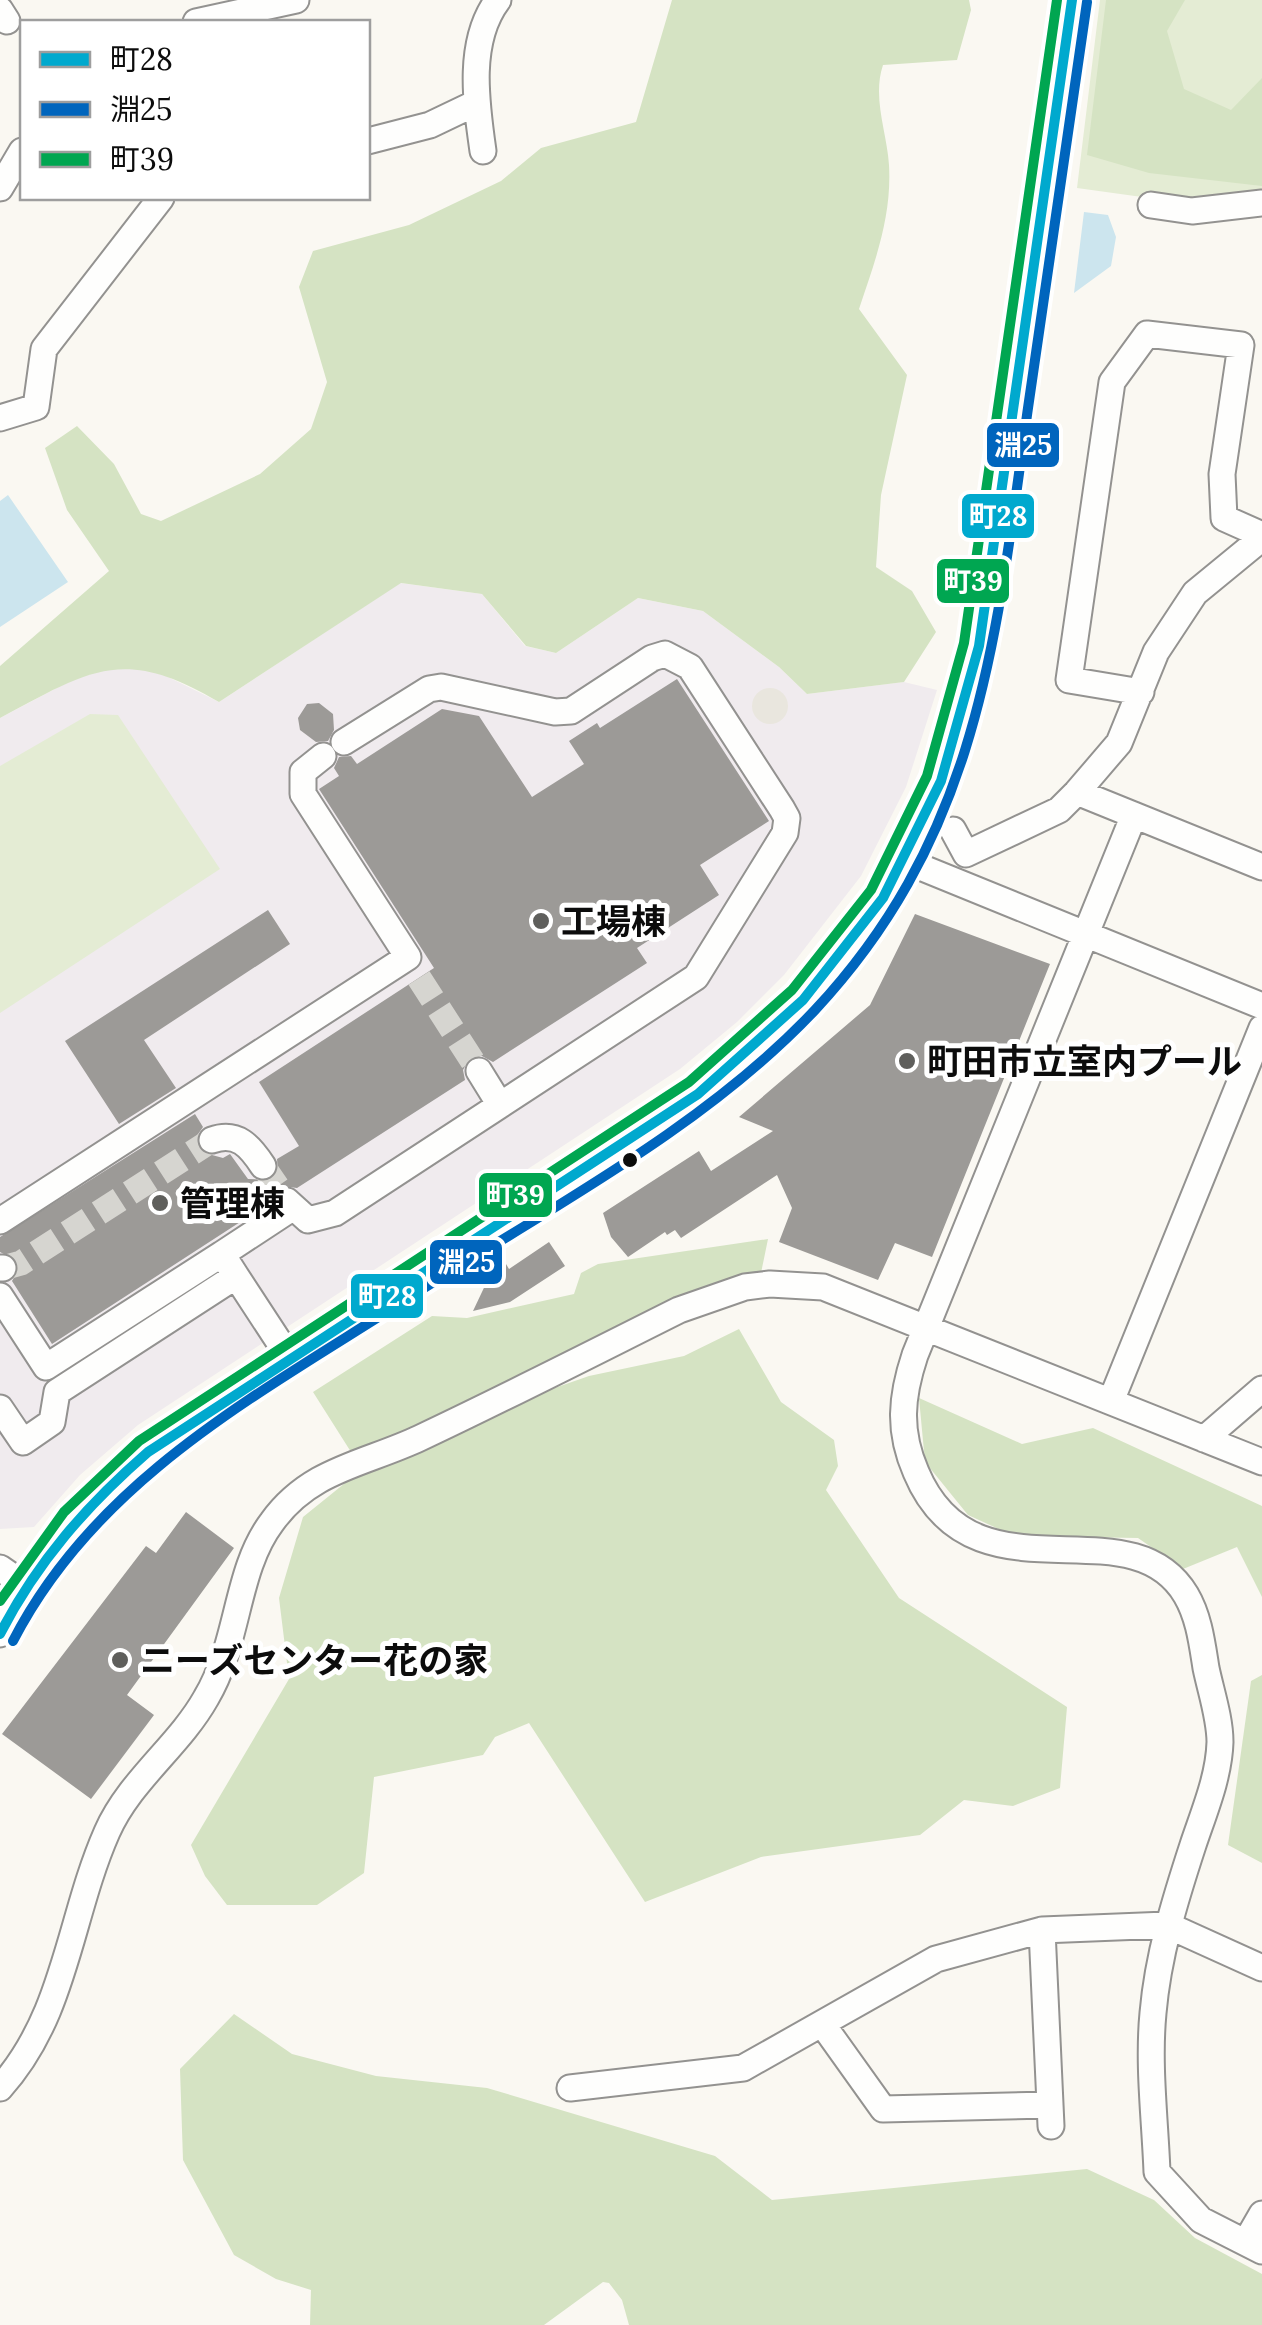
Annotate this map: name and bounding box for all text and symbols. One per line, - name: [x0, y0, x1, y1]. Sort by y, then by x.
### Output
- legend: [20, 20, 370, 200]
- text: 町28: [110, 40, 173, 78]
- text: 淵25: [110, 90, 172, 128]
- text: 町39: [110, 140, 174, 178]
- line badge: 淵25: [985, 421, 1061, 469]
- text: 淵25: [994, 427, 1052, 463]
- line badge: 町28: [960, 492, 1036, 540]
- text: 町28: [969, 498, 1027, 534]
- line badge: 町39: [935, 557, 1011, 605]
- text: 町39: [943, 563, 1003, 599]
- place label: 工場棟: [561, 899, 666, 944]
- marker: 工場棟: [530, 910, 552, 932]
- place label: 町田市立室内プール: [927, 1039, 1242, 1084]
- marker: 町田市立室内プール: [896, 1050, 918, 1072]
- unlabelled marker: [620, 1150, 640, 1170]
- line badge: 町39: [477, 1171, 554, 1219]
- text: 町39: [485, 1177, 545, 1213]
- place label: 管理棟: [180, 1181, 285, 1226]
- marker: 管理棟: [149, 1192, 171, 1214]
- line badge: 淵25: [428, 1238, 504, 1286]
- text: 淵25: [437, 1244, 495, 1280]
- line badge: 町28: [349, 1272, 425, 1320]
- text: 町28: [358, 1278, 416, 1314]
- place label: ニーズセンター花の家: [140, 1638, 488, 1683]
- marker: ニーズセンター花の家: [109, 1649, 131, 1671]

